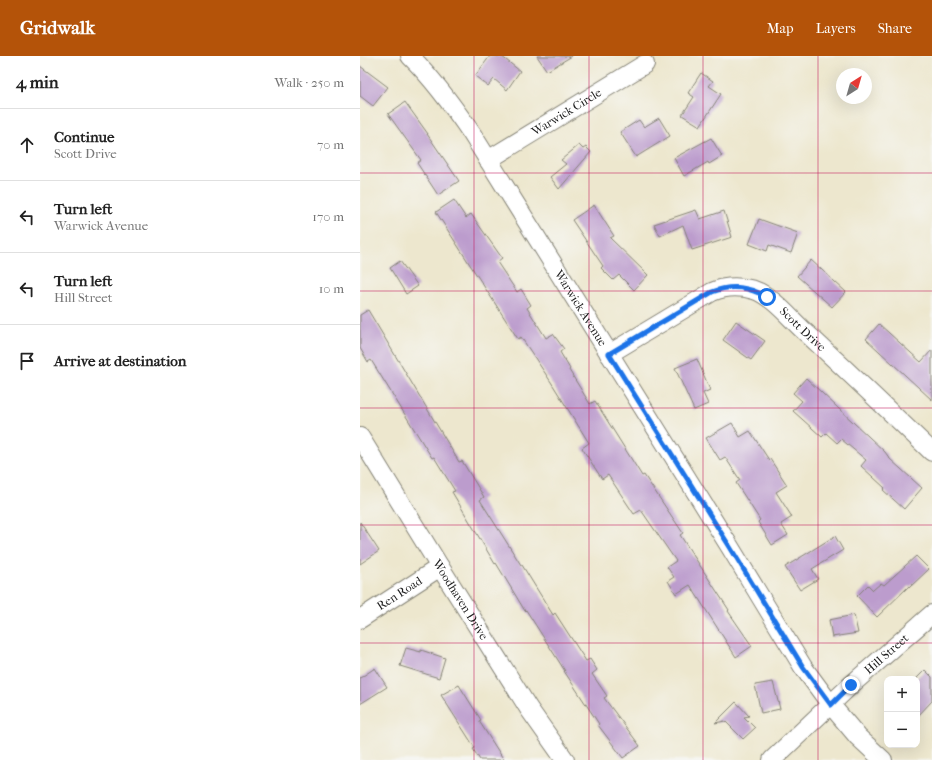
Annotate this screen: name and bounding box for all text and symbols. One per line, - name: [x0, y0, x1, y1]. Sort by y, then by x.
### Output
- text: Gridwalk: [20, 17, 95, 39]
- text: Map: [767, 20, 794, 37]
- text: Layers: [816, 20, 856, 37]
- text: Share: [878, 20, 912, 37]
- north arrow: [836, 68, 872, 104]
- text: 4 min: [16, 72, 59, 92]
- text: Walk · 250 m: [275, 75, 344, 90]
- street label: Warwick Circle: [528, 85, 604, 139]
- text: Continue: [54, 128, 114, 146]
- icon: ahead: [16, 134, 38, 156]
- text: 70 m: [317, 137, 344, 152]
- text: Scott Drive: [54, 146, 117, 161]
- text: Turn left: [54, 200, 112, 218]
- icon: left: [16, 206, 38, 228]
- text: 170 m: [312, 209, 344, 224]
- text: Warwick Avenue: [54, 218, 148, 233]
- street label: Warwick Avenue: [551, 267, 610, 349]
- text: Turn left: [54, 272, 112, 290]
- icon: left: [16, 278, 38, 300]
- text: 10 m: [319, 281, 344, 296]
- route start: [758, 288, 776, 306]
- text: Hill Street: [54, 290, 112, 305]
- street label: Scott Drive: [777, 304, 829, 354]
- icon: arrive: [16, 350, 38, 372]
- text: Arrive at destination: [54, 352, 186, 370]
- street label: Woodhaven Drive: [429, 556, 491, 642]
- street label: Ren Road: [374, 573, 425, 613]
- street label: Hill Street: [861, 630, 912, 677]
- route end: [842, 676, 860, 694]
- map controls: [884, 676, 920, 748]
- button: +: [884, 676, 920, 712]
- button: −: [884, 712, 920, 748]

